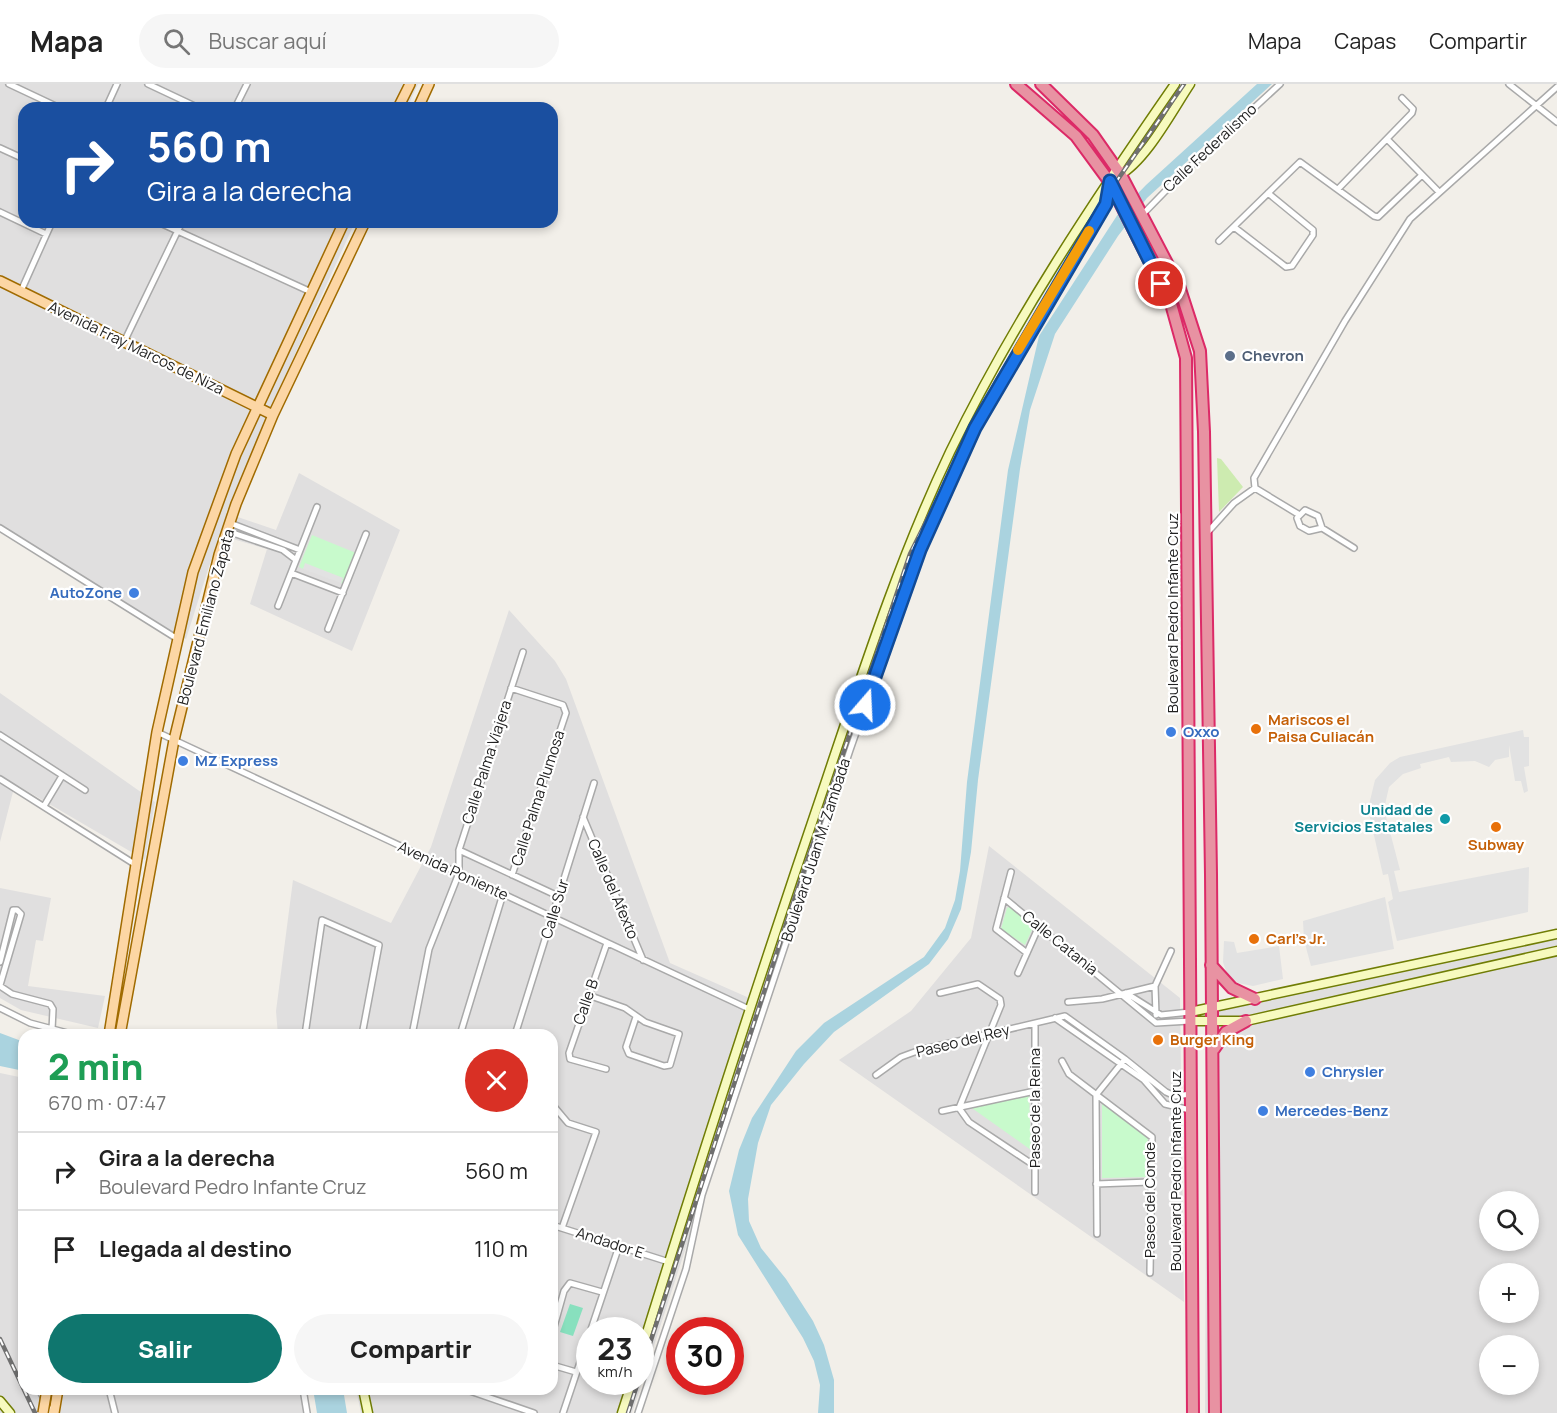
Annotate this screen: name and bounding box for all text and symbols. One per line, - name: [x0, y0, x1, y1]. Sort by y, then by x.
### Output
- search box: [139, 14, 559, 68]
- text: Mapa: [30, 22, 103, 60]
- icon: search: [160, 25, 193, 58]
- text: Buscar aquí: [208, 26, 327, 56]
- text: Mapa: [1248, 27, 1301, 55]
- text: Capas: [1334, 27, 1396, 55]
- text: Compartir: [1429, 27, 1527, 55]
- street label: Calle Federalismo: [1158, 98, 1261, 197]
- text: 560 m: [147, 117, 272, 175]
- icon: right: [48, 126, 126, 204]
- text: Gira a la derecha: [147, 172, 352, 209]
- pin: [1135, 258, 1186, 309]
- icon: arrive: [1144, 267, 1177, 300]
- street label: Avenida Fray Marcos de Niza: [45, 296, 228, 399]
- place label: Chevron: [1242, 345, 1304, 366]
- marker: Chevron: [1223, 349, 1237, 363]
- street label: Boulevard Pedro Infante Cruz: [1162, 513, 1183, 713]
- street label: Boulevard Emiliano Zapata: [172, 526, 239, 707]
- place label: AutoZone: [50, 582, 122, 603]
- marker: AutoZone: [127, 586, 141, 600]
- position arrow: [833, 673, 897, 737]
- street label: Calle Palma Viajera: [457, 697, 516, 826]
- place label: Mariscos el Paisa Culiacán: [1268, 709, 1374, 747]
- place label: Oxxo: [1183, 721, 1220, 742]
- marker: Mariscos el Paisa Culiacán: [1249, 722, 1263, 736]
- marker: Oxxo: [1164, 725, 1178, 739]
- street label: Calle Palma Plumosa: [506, 727, 569, 868]
- place label: MZ Express: [195, 750, 278, 771]
- marker: MZ Express: [176, 754, 190, 768]
- street label: Boulevard Juan M. Zambada: [776, 755, 855, 944]
- place label: Unidad de Servicios Estatales: [1294, 799, 1433, 837]
- marker: Unidad de Servicios Estatales: [1438, 812, 1452, 826]
- marker: Subway: [1489, 820, 1503, 834]
- place label: Subway: [1468, 834, 1525, 855]
- street label: Calle del Afexto: [583, 835, 644, 942]
- street label: Avenida Poniente: [395, 836, 512, 905]
- street label: Calle Sur: [536, 876, 574, 941]
- street label: Calle Catania: [1018, 906, 1103, 980]
- place label: Carl's Jr.: [1266, 928, 1326, 949]
- marker: Carl's Jr.: [1247, 932, 1261, 946]
- street label: Calle B: [568, 976, 603, 1027]
- street label: Paseo del Rey: [914, 1019, 1012, 1062]
- place label: Burger King: [1170, 1029, 1254, 1050]
- marker: Burger King: [1151, 1033, 1165, 1047]
- text: 2 min: [48, 1042, 143, 1091]
- street label: Paseo de la Reina: [1024, 1048, 1045, 1168]
- button: close: [465, 1049, 528, 1112]
- place label: Chrysler: [1322, 1061, 1384, 1082]
- marker: Chrysler: [1303, 1065, 1317, 1079]
- street label: Boulevard Pedro Infante Cruz: [1165, 1071, 1186, 1271]
- text: 670 m · 07:47: [48, 1089, 166, 1116]
- place label: Mercedes-Benz: [1275, 1100, 1389, 1121]
- marker: Mercedes-Benz: [1256, 1104, 1270, 1118]
- street label: Paseo del Conde: [1139, 1142, 1160, 1258]
- text: Gira a la derecha: [99, 1143, 275, 1173]
- icon: right: [48, 1155, 81, 1188]
- text: 560 m: [465, 1156, 528, 1186]
- text: Boulevard Pedro Infante Cruz: [99, 1173, 366, 1200]
- map controls: [1479, 1191, 1539, 1395]
- button: search: [1479, 1191, 1539, 1251]
- street label: Andador E: [573, 1222, 647, 1263]
- icon: arrive: [48, 1233, 81, 1266]
- text: Llegada al destino: [99, 1234, 292, 1264]
- text: 110 m: [474, 1234, 528, 1264]
- button: +: [1479, 1263, 1539, 1323]
- button: Salir: [48, 1314, 282, 1383]
- button: Compartir: [294, 1314, 528, 1383]
- speed limit sign: 30: [666, 1317, 744, 1395]
- text: 23: [597, 1328, 633, 1369]
- button: −: [1479, 1335, 1539, 1395]
- text: km/h: [598, 1361, 632, 1382]

